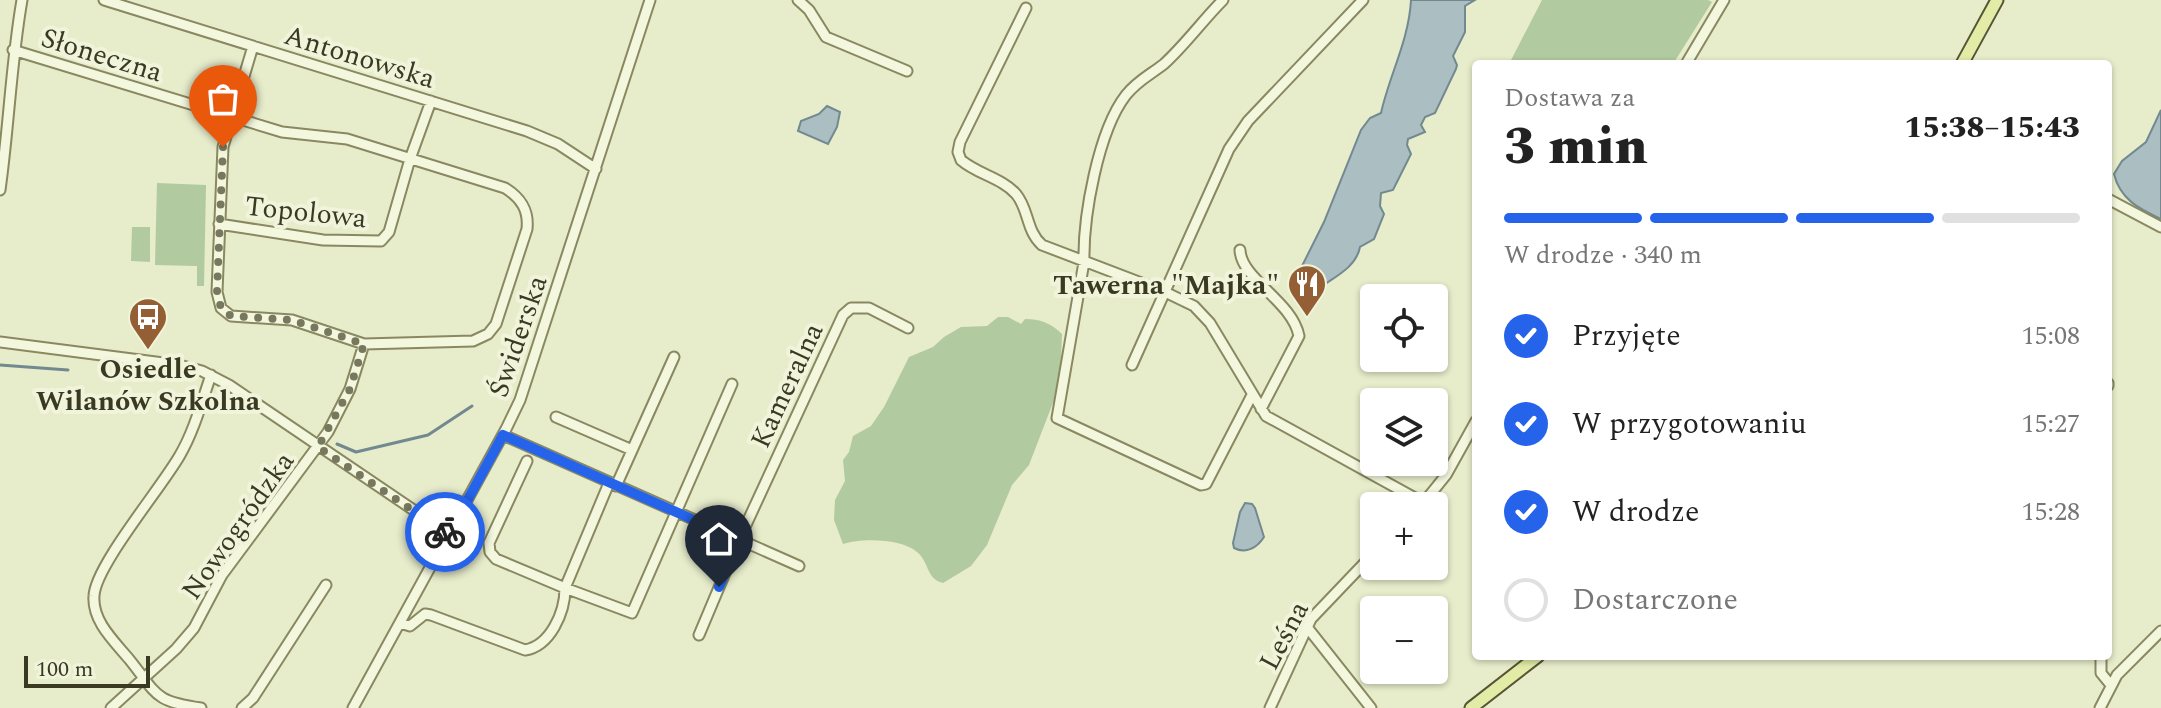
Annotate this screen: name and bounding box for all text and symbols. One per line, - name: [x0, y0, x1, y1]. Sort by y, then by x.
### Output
- street label: Antonowska: [279, 14, 441, 101]
- street label: Słoneczna: [36, 17, 168, 94]
- pin: [189, 65, 257, 147]
- icon: bag: [201, 77, 245, 121]
- text: Dostawa za: [1504, 78, 1635, 118]
- text: 15:38–15:43: [1904, 105, 2080, 151]
- text: 3 min: [1504, 108, 1648, 187]
- street label: Topolowa: [243, 185, 369, 240]
- text: W drodze · 340 m: [1504, 235, 1702, 275]
- restaurant icon: Tawerna "Majka": [1286, 263, 1328, 318]
- place label: Tawerna "Majka": [1053, 264, 1279, 307]
- street label: Świderska: [477, 269, 559, 403]
- map controls: [1360, 284, 1448, 684]
- button: locate: [1360, 284, 1448, 372]
- bus stop icon: Osiedle Wilanów Szkolna: [127, 296, 169, 351]
- text: Przyjęte: [1572, 313, 1681, 359]
- icon: check: [1504, 314, 1548, 358]
- street label: Kameralna: [740, 316, 835, 455]
- text: 15:08: [2021, 316, 2080, 356]
- place label: Osiedle Wilanów Szkolna: [36, 348, 261, 423]
- button: layers: [1360, 388, 1448, 476]
- text: W przygotowaniu: [1572, 401, 1807, 447]
- icon: check: [1504, 402, 1548, 446]
- text: 15:27: [2021, 404, 2080, 444]
- street label: Nowogródzka: [171, 442, 306, 609]
- text: W drodze: [1572, 489, 1699, 535]
- icon: check: [1504, 490, 1548, 534]
- courier: [405, 492, 485, 572]
- button: +: [1360, 492, 1448, 580]
- text: 15:28: [2021, 492, 2080, 532]
- pin: [685, 505, 753, 587]
- icon: bike: [423, 510, 467, 554]
- icon: home: [697, 517, 741, 561]
- text: Dostarczone: [1572, 577, 1738, 623]
- street label: Leśna: [1248, 593, 1321, 678]
- button: −: [1360, 596, 1448, 684]
- scale bar: [24, 652, 150, 688]
- text: 100 m: [36, 653, 93, 686]

